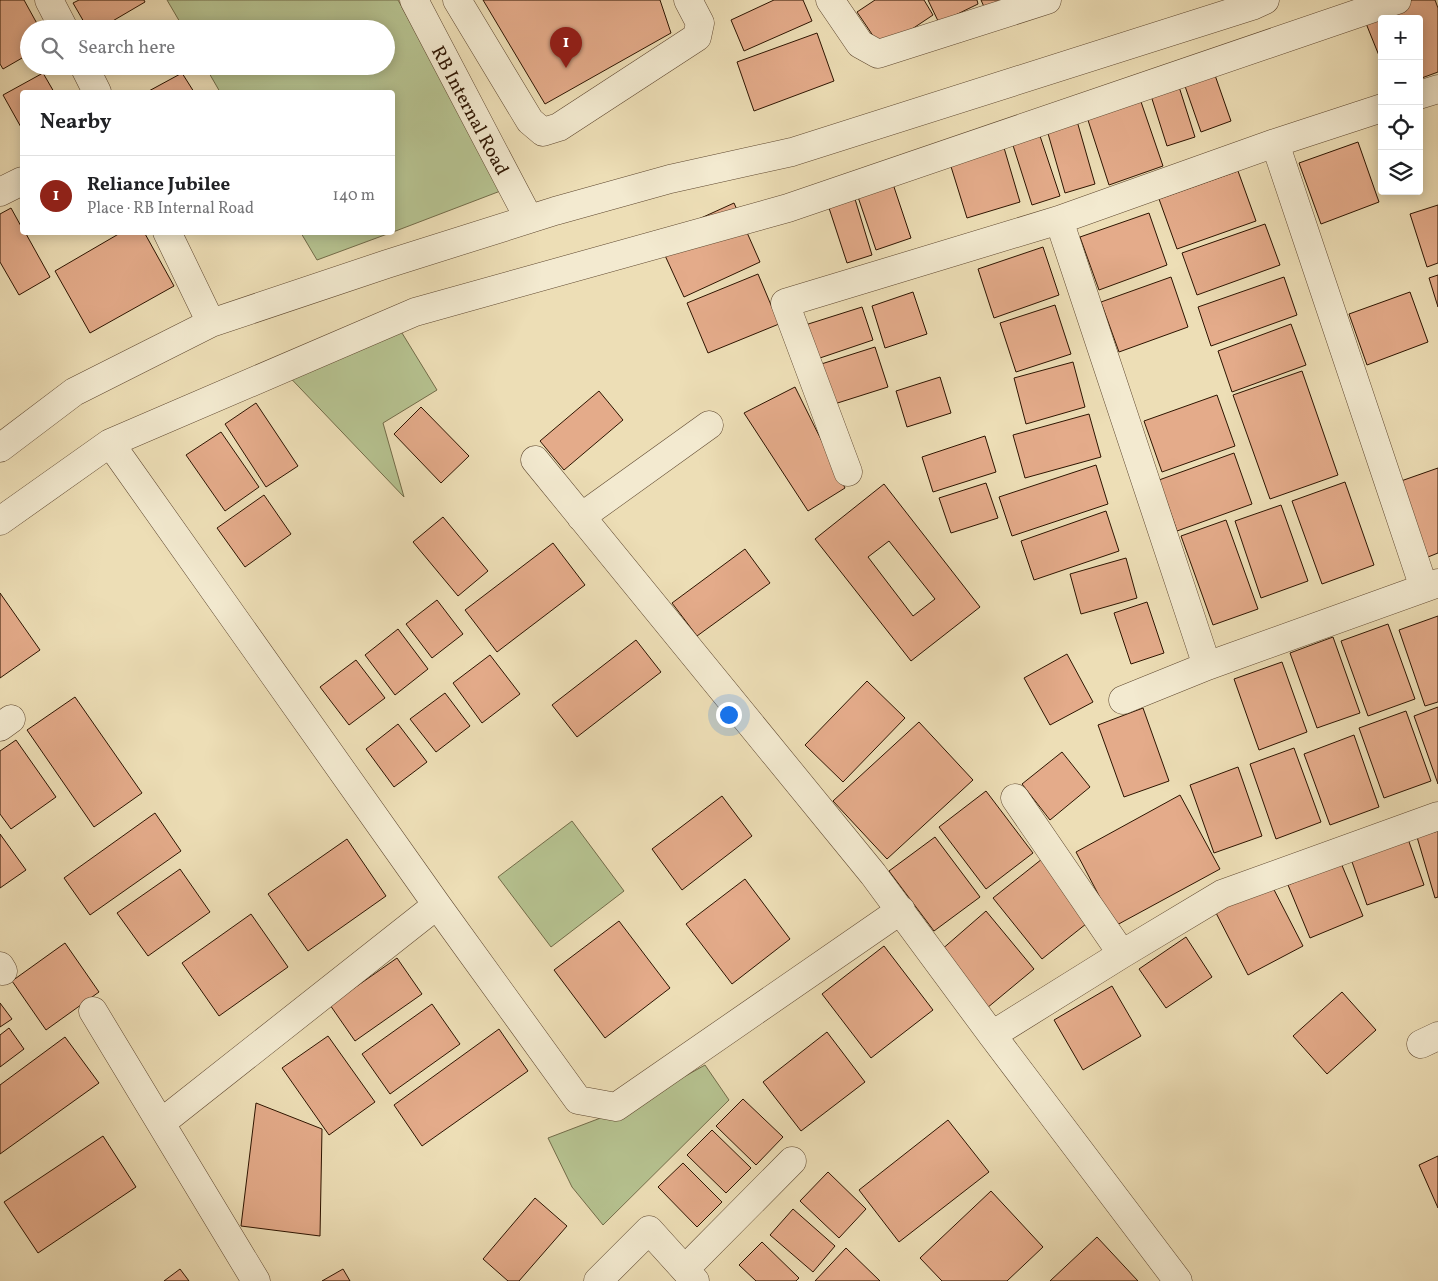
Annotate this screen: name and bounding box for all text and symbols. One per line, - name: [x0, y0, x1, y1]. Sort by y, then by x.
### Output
- map controls: [1378, 15, 1423, 195]
- button: +: [1378, 15, 1423, 60]
- search box: [20, 20, 395, 75]
- pin: 1: [550, 27, 582, 68]
- icon: search: [38, 34, 66, 62]
- text: Search here: [78, 35, 175, 61]
- street label: RB Internal Road: [424, 42, 514, 180]
- button: −: [1378, 60, 1423, 105]
- button: locate: [1378, 105, 1423, 150]
- text: Nearby: [40, 108, 111, 137]
- button: layers: [1378, 150, 1423, 195]
- text: Reliance Jubilee: [87, 172, 230, 198]
- text: 1: [53, 185, 59, 207]
- text: 140 m: [333, 185, 375, 207]
- text: Place · RB Internal Road: [87, 198, 254, 220]
- your location: [716, 702, 742, 728]

